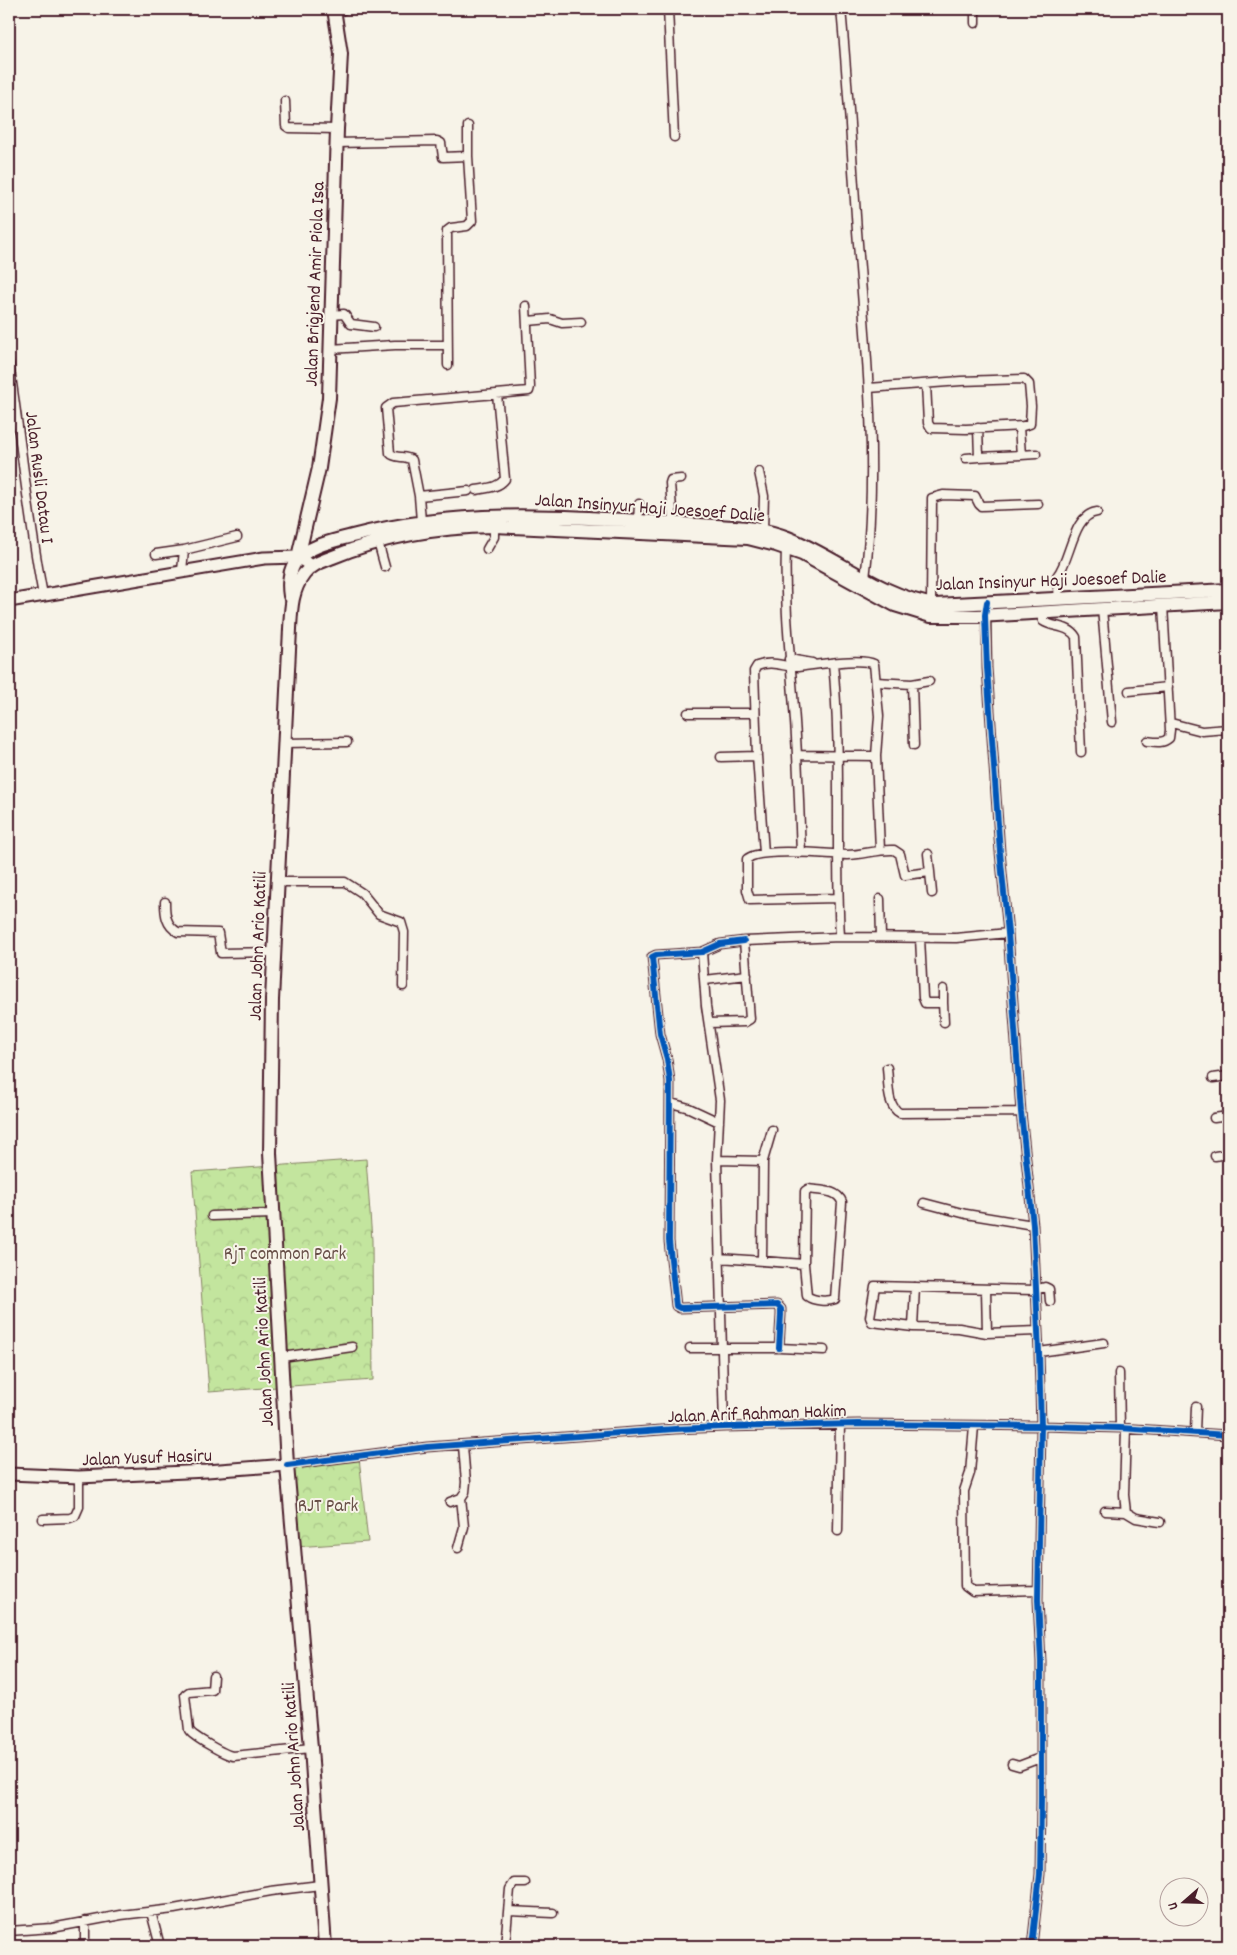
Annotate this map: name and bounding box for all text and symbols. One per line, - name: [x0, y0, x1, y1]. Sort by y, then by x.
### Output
- street label: Jalan Brigjend Amir Piola Isa: [299, 180, 334, 387]
- street label: Jalan Rusli Datau I: [16, 410, 59, 545]
- street label: Jalan Insinyur Haji Joesoef Dalie: [534, 488, 766, 531]
- street label: Jalan Insinyur Haji Joesoef Dalie: [935, 565, 1167, 600]
- street label: Jalan John Ario Katili: [243, 870, 276, 1021]
- park label: RjT common Park: [224, 1242, 346, 1269]
- street label: Jalan John Ario Katili: [248, 1276, 283, 1427]
- street label: Jalan Arif Rahman Hakim: [667, 1399, 847, 1432]
- street label: Jalan Yusuf Hasiru: [82, 1444, 213, 1475]
- park label: RJT Park: [298, 1494, 358, 1521]
- street label: Jalan John Ario Katili: [277, 1681, 314, 1832]
- north arrow: [1160, 1878, 1210, 1928]
- text: U: [1163, 1899, 1184, 1912]

